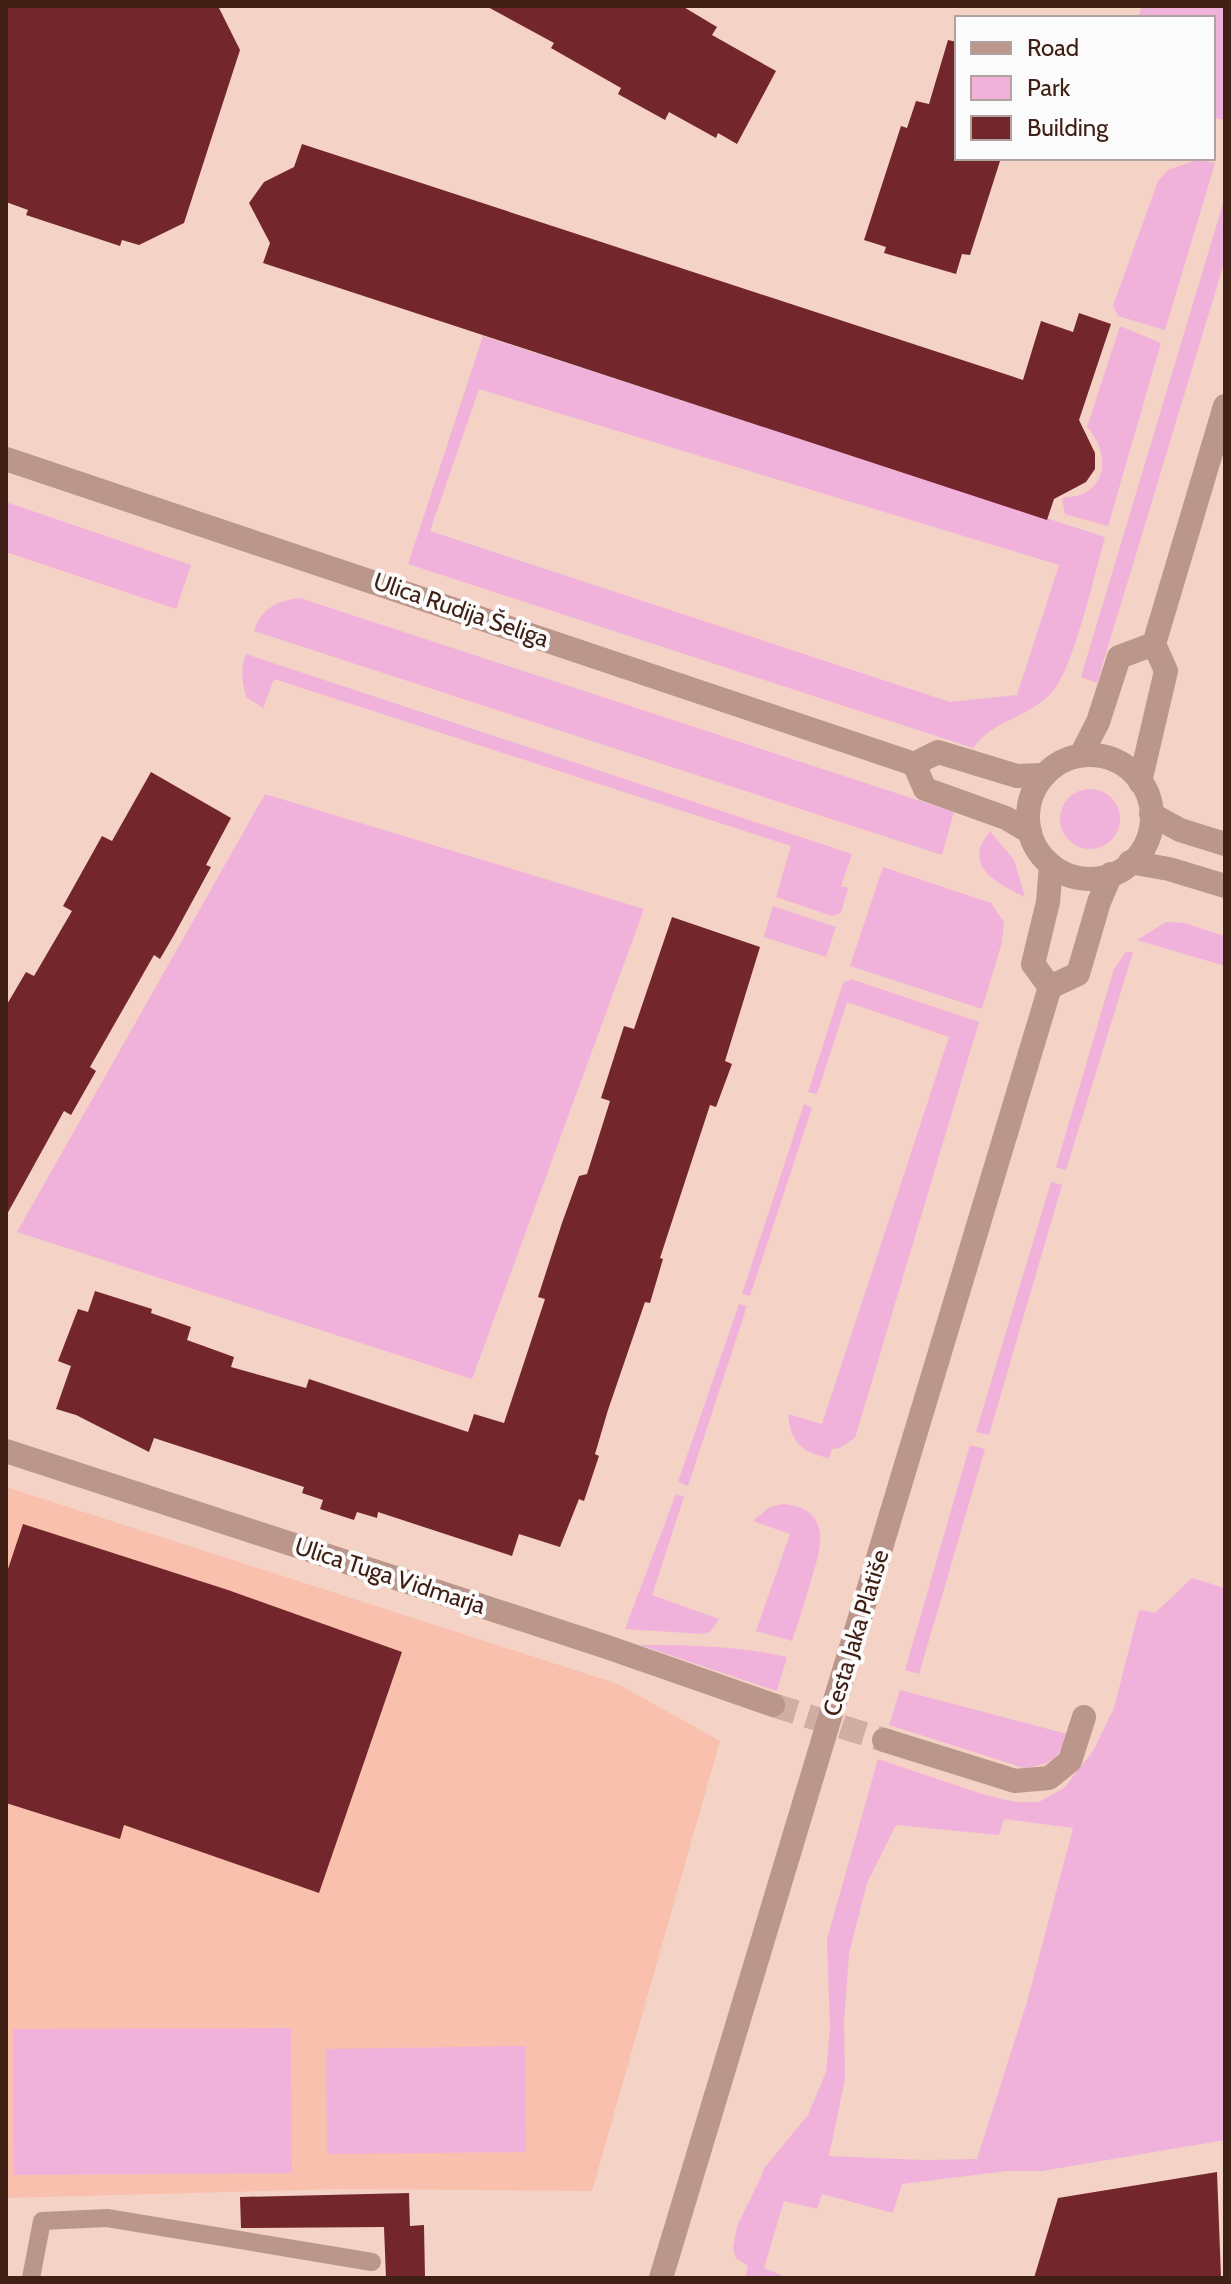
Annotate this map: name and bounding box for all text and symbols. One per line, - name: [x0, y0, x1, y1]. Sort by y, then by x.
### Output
- legend: [955, 16, 1215, 160]
- text: Road: [1027, 33, 1079, 62]
- text: Park: [1027, 73, 1070, 102]
- text: Building: [1027, 113, 1109, 142]
- street label: Ulica Rudija Šeliga: [370, 566, 553, 653]
- street label: Ulica Tuga Vidmarja: [291, 1531, 490, 1620]
- street label: Cesta Jaka Platiše: [816, 1546, 895, 1720]

